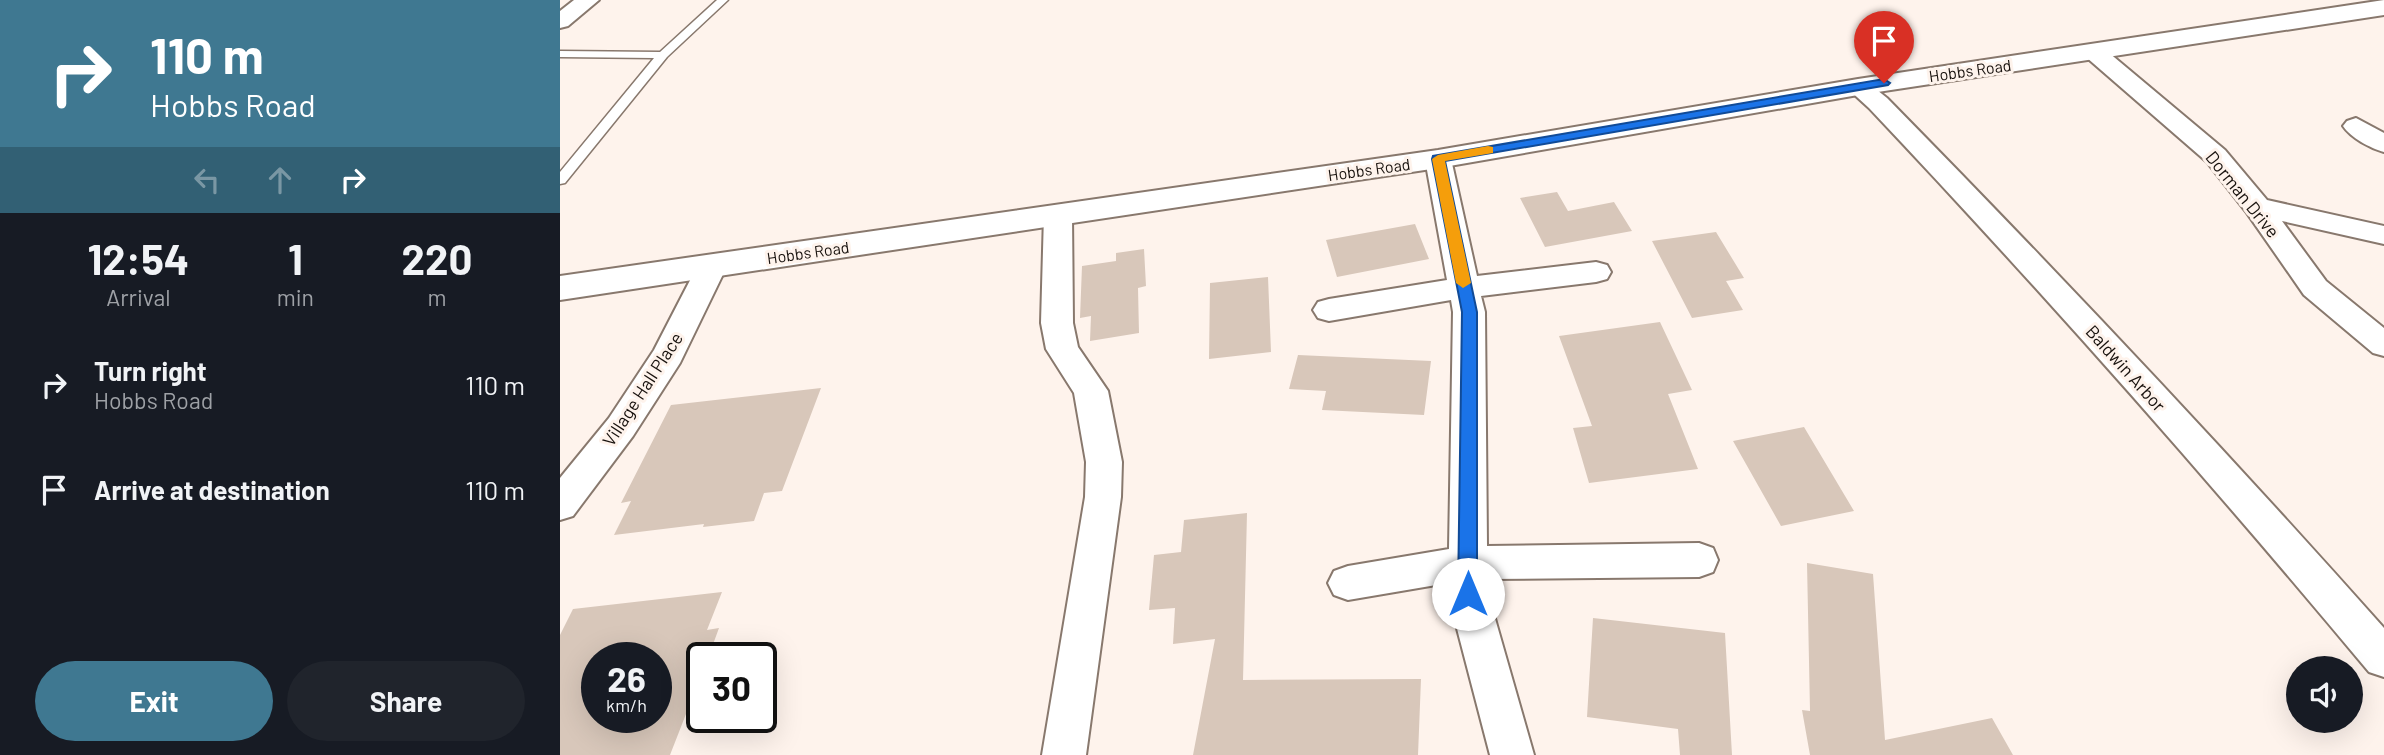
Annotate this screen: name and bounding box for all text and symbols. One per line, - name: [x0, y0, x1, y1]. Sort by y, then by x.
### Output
- pin: [1854, 11, 1914, 83]
- icon: arrive: [1865, 22, 1903, 60]
- text: 110 m: [150, 25, 264, 84]
- icon: right: [35, 28, 126, 119]
- street label: Hobbs Road: [1928, 55, 2012, 85]
- text: Hobbs Road: [150, 85, 316, 123]
- street label: Dorman Drive: [2201, 146, 2285, 242]
- street label: Hobbs Road: [1327, 154, 1411, 184]
- icon: left: [188, 161, 226, 199]
- icon: ahead: [261, 161, 299, 199]
- icon: right: [334, 161, 372, 199]
- text: 12:54: [87, 233, 189, 283]
- text: 1: [288, 233, 303, 283]
- text: 220: [401, 233, 472, 283]
- street label: Hobbs Road: [766, 237, 850, 267]
- text: Arrival: [106, 283, 171, 311]
- text: min: [277, 283, 314, 311]
- text: m: [427, 283, 446, 311]
- street label: Baldwin Arbor: [2081, 320, 2171, 416]
- street label: Village Hall Place: [597, 328, 687, 450]
- text: Turn right: [94, 355, 207, 386]
- icon: right: [35, 366, 73, 404]
- text: 110 m: [465, 369, 525, 400]
- text: Hobbs Road: [94, 386, 213, 414]
- icon: arrive: [35, 471, 73, 509]
- text: Arrive at destination: [94, 474, 330, 505]
- text: 110 m: [465, 474, 525, 505]
- position arrow: [1431, 557, 1505, 631]
- speed limit sign: 30: [686, 642, 777, 733]
- map controls: [2286, 656, 2363, 733]
- button: sound: [2286, 656, 2363, 733]
- text: 26: [607, 657, 646, 699]
- button: Exit: [35, 661, 273, 741]
- button: Share: [287, 661, 525, 741]
- text: km/h: [606, 694, 647, 716]

